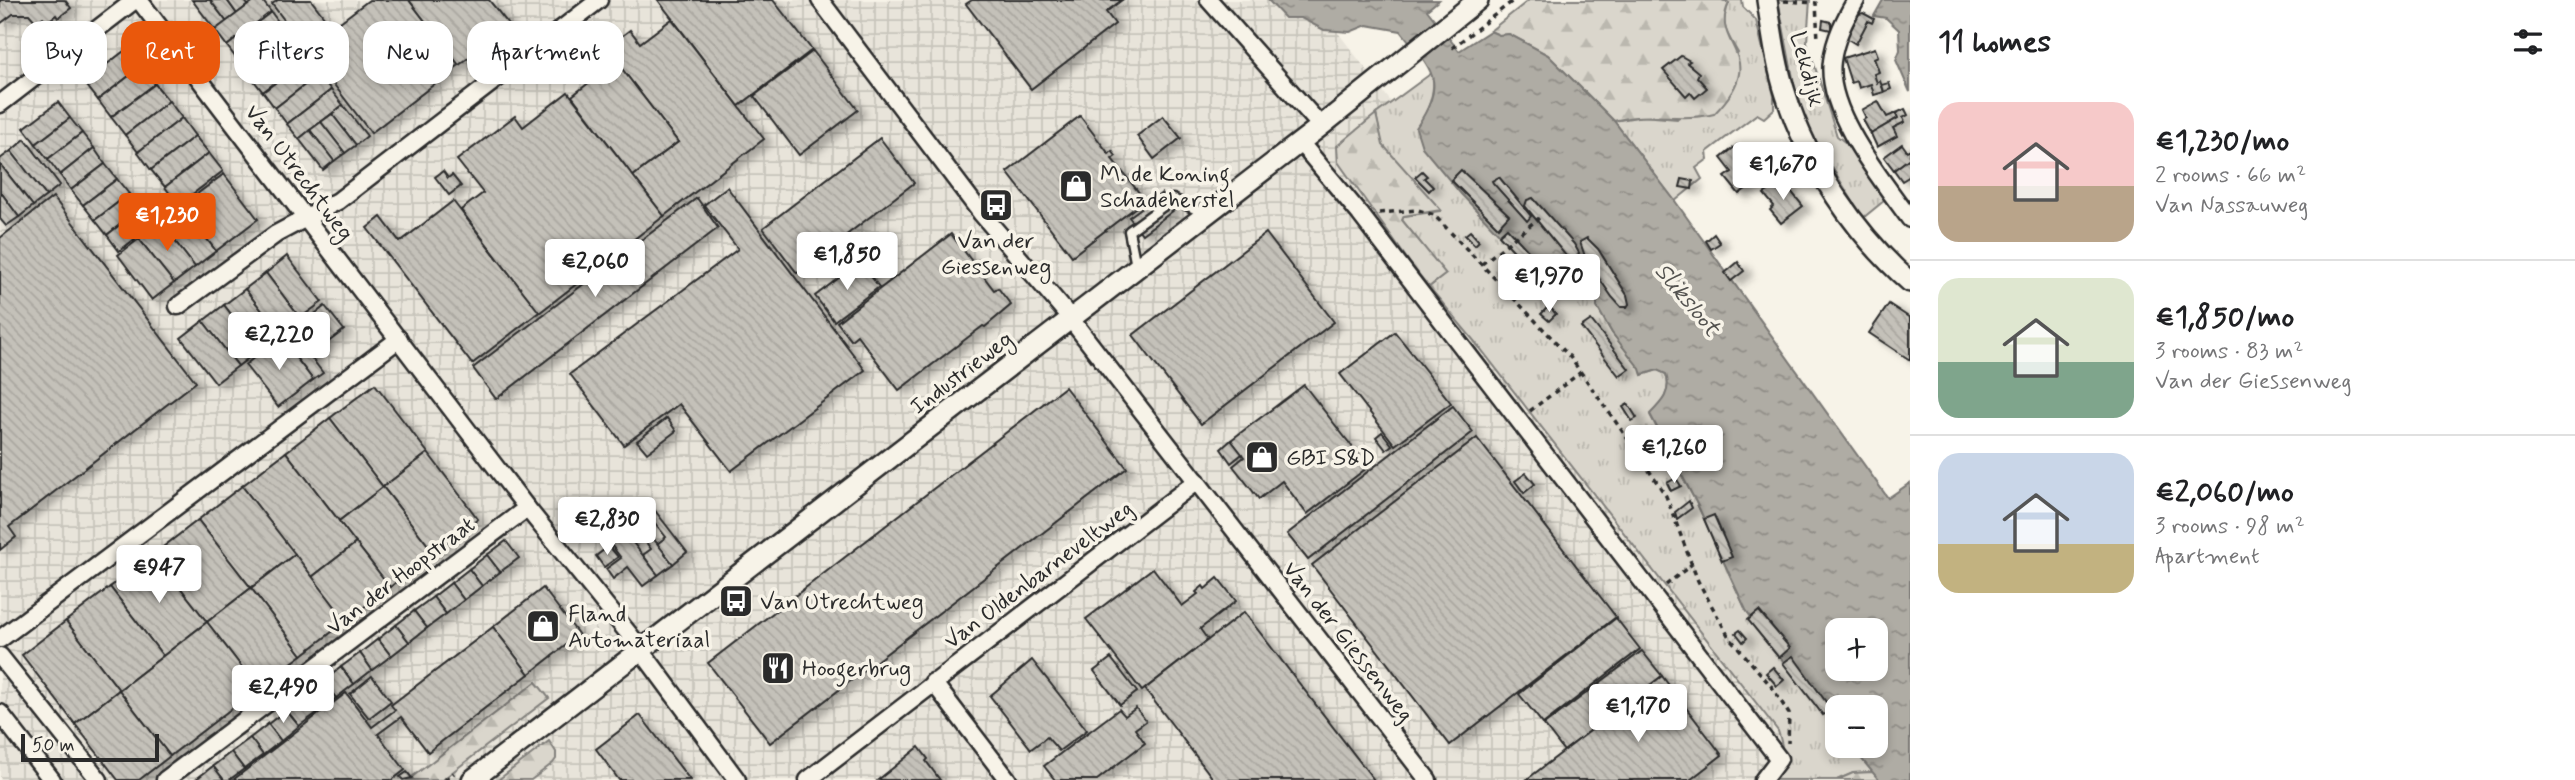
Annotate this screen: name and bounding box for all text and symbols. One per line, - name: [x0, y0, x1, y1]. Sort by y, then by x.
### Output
- chip: Buy: [21, 21, 107, 84]
- chip: Rent: [121, 21, 220, 84]
- chip: Filters: [234, 21, 349, 84]
- chip: New: [363, 21, 453, 84]
- chip: Apartment: [467, 21, 624, 84]
- text: 11 homes: [1938, 23, 2051, 62]
- icon: filters: [2509, 23, 2547, 61]
- street label: Lekdijk: [1782, 29, 1830, 110]
- street label: Van Utrechtweg: [236, 99, 360, 249]
- text: €1,230/mo: [2155, 122, 2289, 161]
- icon: home: [1994, 130, 2078, 214]
- pin: €1,670: [1726, 142, 1840, 202]
- text: €1,670: [1749, 150, 1817, 180]
- place label: M. de Koning Schadeherstel: [1100, 160, 1235, 216]
- text: 2 rooms · 66 m²: [2155, 161, 2306, 191]
- shop icon: M. de Koning Schadeherstel: [1057, 167, 1095, 205]
- bus stop icon: Van der Giessenweg: [977, 186, 1015, 224]
- text: Van Nassauweg: [2155, 191, 2308, 221]
- pin: €1,230: [110, 194, 224, 253]
- text: €1,230: [135, 201, 199, 231]
- place label: Van der Giessenweg: [941, 227, 1051, 285]
- pin: €1,850: [790, 232, 904, 292]
- pin: €2,060: [538, 240, 652, 299]
- text: €1,850: [813, 240, 881, 270]
- text: €2,060: [561, 247, 629, 277]
- pin: €1,970: [1492, 254, 1606, 314]
- water label: Sliksloot: [1647, 257, 1728, 345]
- text: €1,970: [1514, 262, 1584, 292]
- text: €1,850/mo: [2155, 298, 2294, 337]
- icon: home: [1994, 306, 2078, 390]
- pin: €2,220: [222, 312, 336, 372]
- text: €2,220: [244, 320, 314, 350]
- street label: Industrieweg: [905, 325, 1021, 424]
- text: 3 rooms · 83 m²: [2155, 337, 2303, 367]
- text: Van der Giessenweg: [2155, 367, 2351, 397]
- pin: €1,260: [1617, 426, 1731, 485]
- text: €1,260: [1641, 433, 1707, 463]
- shop icon: GBI S&D: [1243, 438, 1281, 476]
- place label: GBI S&D: [1286, 444, 1375, 474]
- text: €2,060/mo: [2155, 473, 2294, 512]
- icon: home: [1994, 481, 2078, 565]
- street label: Van Oldenbarneveltweg: [938, 494, 1140, 657]
- pin: €2,830: [550, 498, 664, 557]
- text: €2,830: [574, 505, 640, 535]
- street label: Van der Hoopstraat: [321, 511, 482, 643]
- text: 3 rooms · 98 m²: [2155, 512, 2305, 542]
- text: Apartment: [2155, 542, 2260, 572]
- pin: €947: [118, 546, 200, 605]
- text: €947: [132, 553, 186, 583]
- street label: Van der Giessenweg: [1275, 556, 1420, 729]
- bus stop icon: Van Utrechtweg: [717, 582, 755, 620]
- place label: Van Utrechtweg: [760, 588, 924, 620]
- place label: Fland Automateriaal: [568, 600, 710, 656]
- shop icon: Fland Automateriaal: [524, 607, 562, 645]
- map controls: [1825, 618, 1888, 758]
- button: +: [1825, 618, 1888, 681]
- restaurant icon: Hoogerbrug: [759, 649, 797, 687]
- place label: Hoogerbrug: [802, 655, 911, 687]
- pin: €2,490: [226, 666, 340, 725]
- text: €2,490: [248, 673, 318, 703]
- pin: €1,170: [1581, 684, 1695, 744]
- text: €1,170: [1605, 692, 1671, 722]
- button: −: [1825, 695, 1888, 758]
- scale bar: [21, 731, 159, 763]
- text: 50 m: [32, 733, 75, 758]

